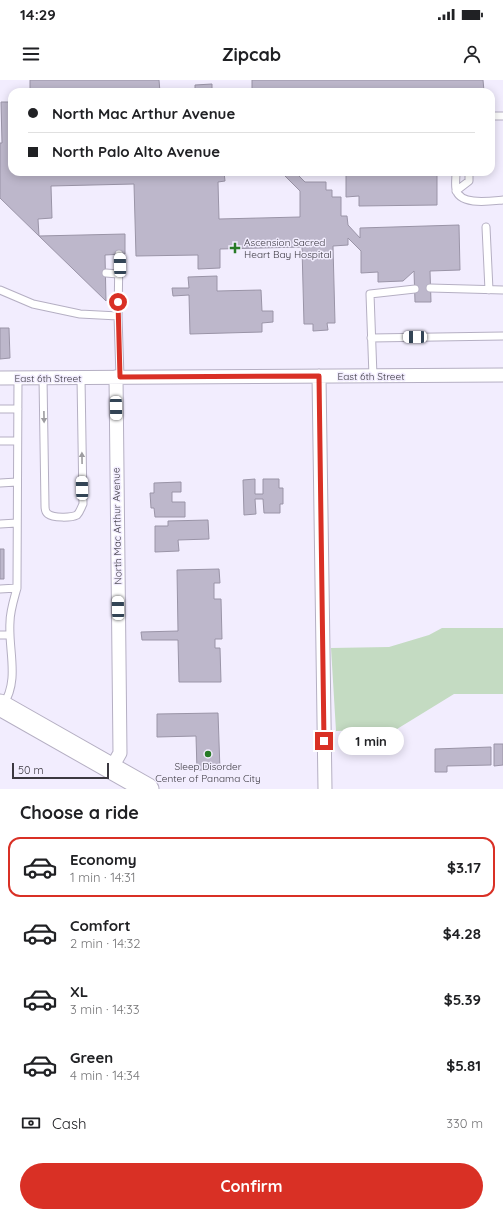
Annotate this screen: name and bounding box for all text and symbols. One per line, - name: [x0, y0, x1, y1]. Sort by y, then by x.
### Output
- text: 14:29: [20, 5, 56, 24]
- icon: menu: [20, 43, 42, 65]
- text: Zipcab: [222, 43, 281, 66]
- icon: person: [461, 43, 483, 65]
- text: North Mac Arthur Avenue: [52, 104, 235, 123]
- text: North Palo Alto Avenue: [52, 142, 220, 161]
- place label: Ascension Sacred Heart Bay Hospital: [244, 236, 332, 261]
- marker: Ascension Sacred Heart Bay Hospital: [229, 242, 241, 254]
- car: [114, 253, 126, 277]
- route start: [109, 293, 127, 311]
- car: [403, 331, 427, 343]
- street label: East 6th Street: [337, 370, 405, 383]
- street label: East 6th Street: [14, 372, 82, 385]
- car: [110, 396, 122, 420]
- one-way arrow: [40, 411, 47, 423]
- one-way arrow: [79, 451, 85, 464]
- street label: North Mac Arthur Avenue: [109, 467, 125, 585]
- car: [76, 476, 88, 500]
- car: [112, 596, 124, 620]
- callout: 1 min: [338, 727, 404, 755]
- route end: [315, 732, 333, 750]
- text: 1 min: [355, 733, 387, 749]
- marker: Sleep Disorder Center of Panama City: [203, 749, 213, 759]
- place label: Sleep Disorder Center of Panama City: [155, 760, 261, 785]
- scale bar: [12, 761, 109, 780]
- text: 50 m: [18, 763, 44, 777]
- text: Choose a ride: [20, 801, 139, 824]
- icon: car: [22, 849, 58, 885]
- text: Economy: [70, 850, 137, 869]
- text: $3.17: [447, 858, 481, 877]
- text: 1 min · 14:31: [70, 869, 136, 885]
- icon: car: [22, 915, 58, 951]
- text: Comfort: [70, 916, 131, 935]
- text: $4.28: [443, 924, 481, 943]
- text: 2 min · 14:32: [70, 935, 140, 951]
- icon: car: [22, 981, 58, 1017]
- text: XL: [70, 982, 88, 1001]
- text: $5.39: [444, 990, 481, 1009]
- text: 3 min · 14:33: [70, 1001, 140, 1017]
- icon: car: [22, 1047, 58, 1083]
- text: Green: [70, 1048, 113, 1067]
- text: $5.81: [446, 1056, 481, 1075]
- text: 4 min · 14:34: [70, 1067, 140, 1083]
- icon: cash: [20, 1112, 42, 1134]
- text: Cash: [52, 1114, 86, 1133]
- text: 330 m: [446, 1115, 483, 1131]
- button: Confirm: [20, 1163, 483, 1209]

